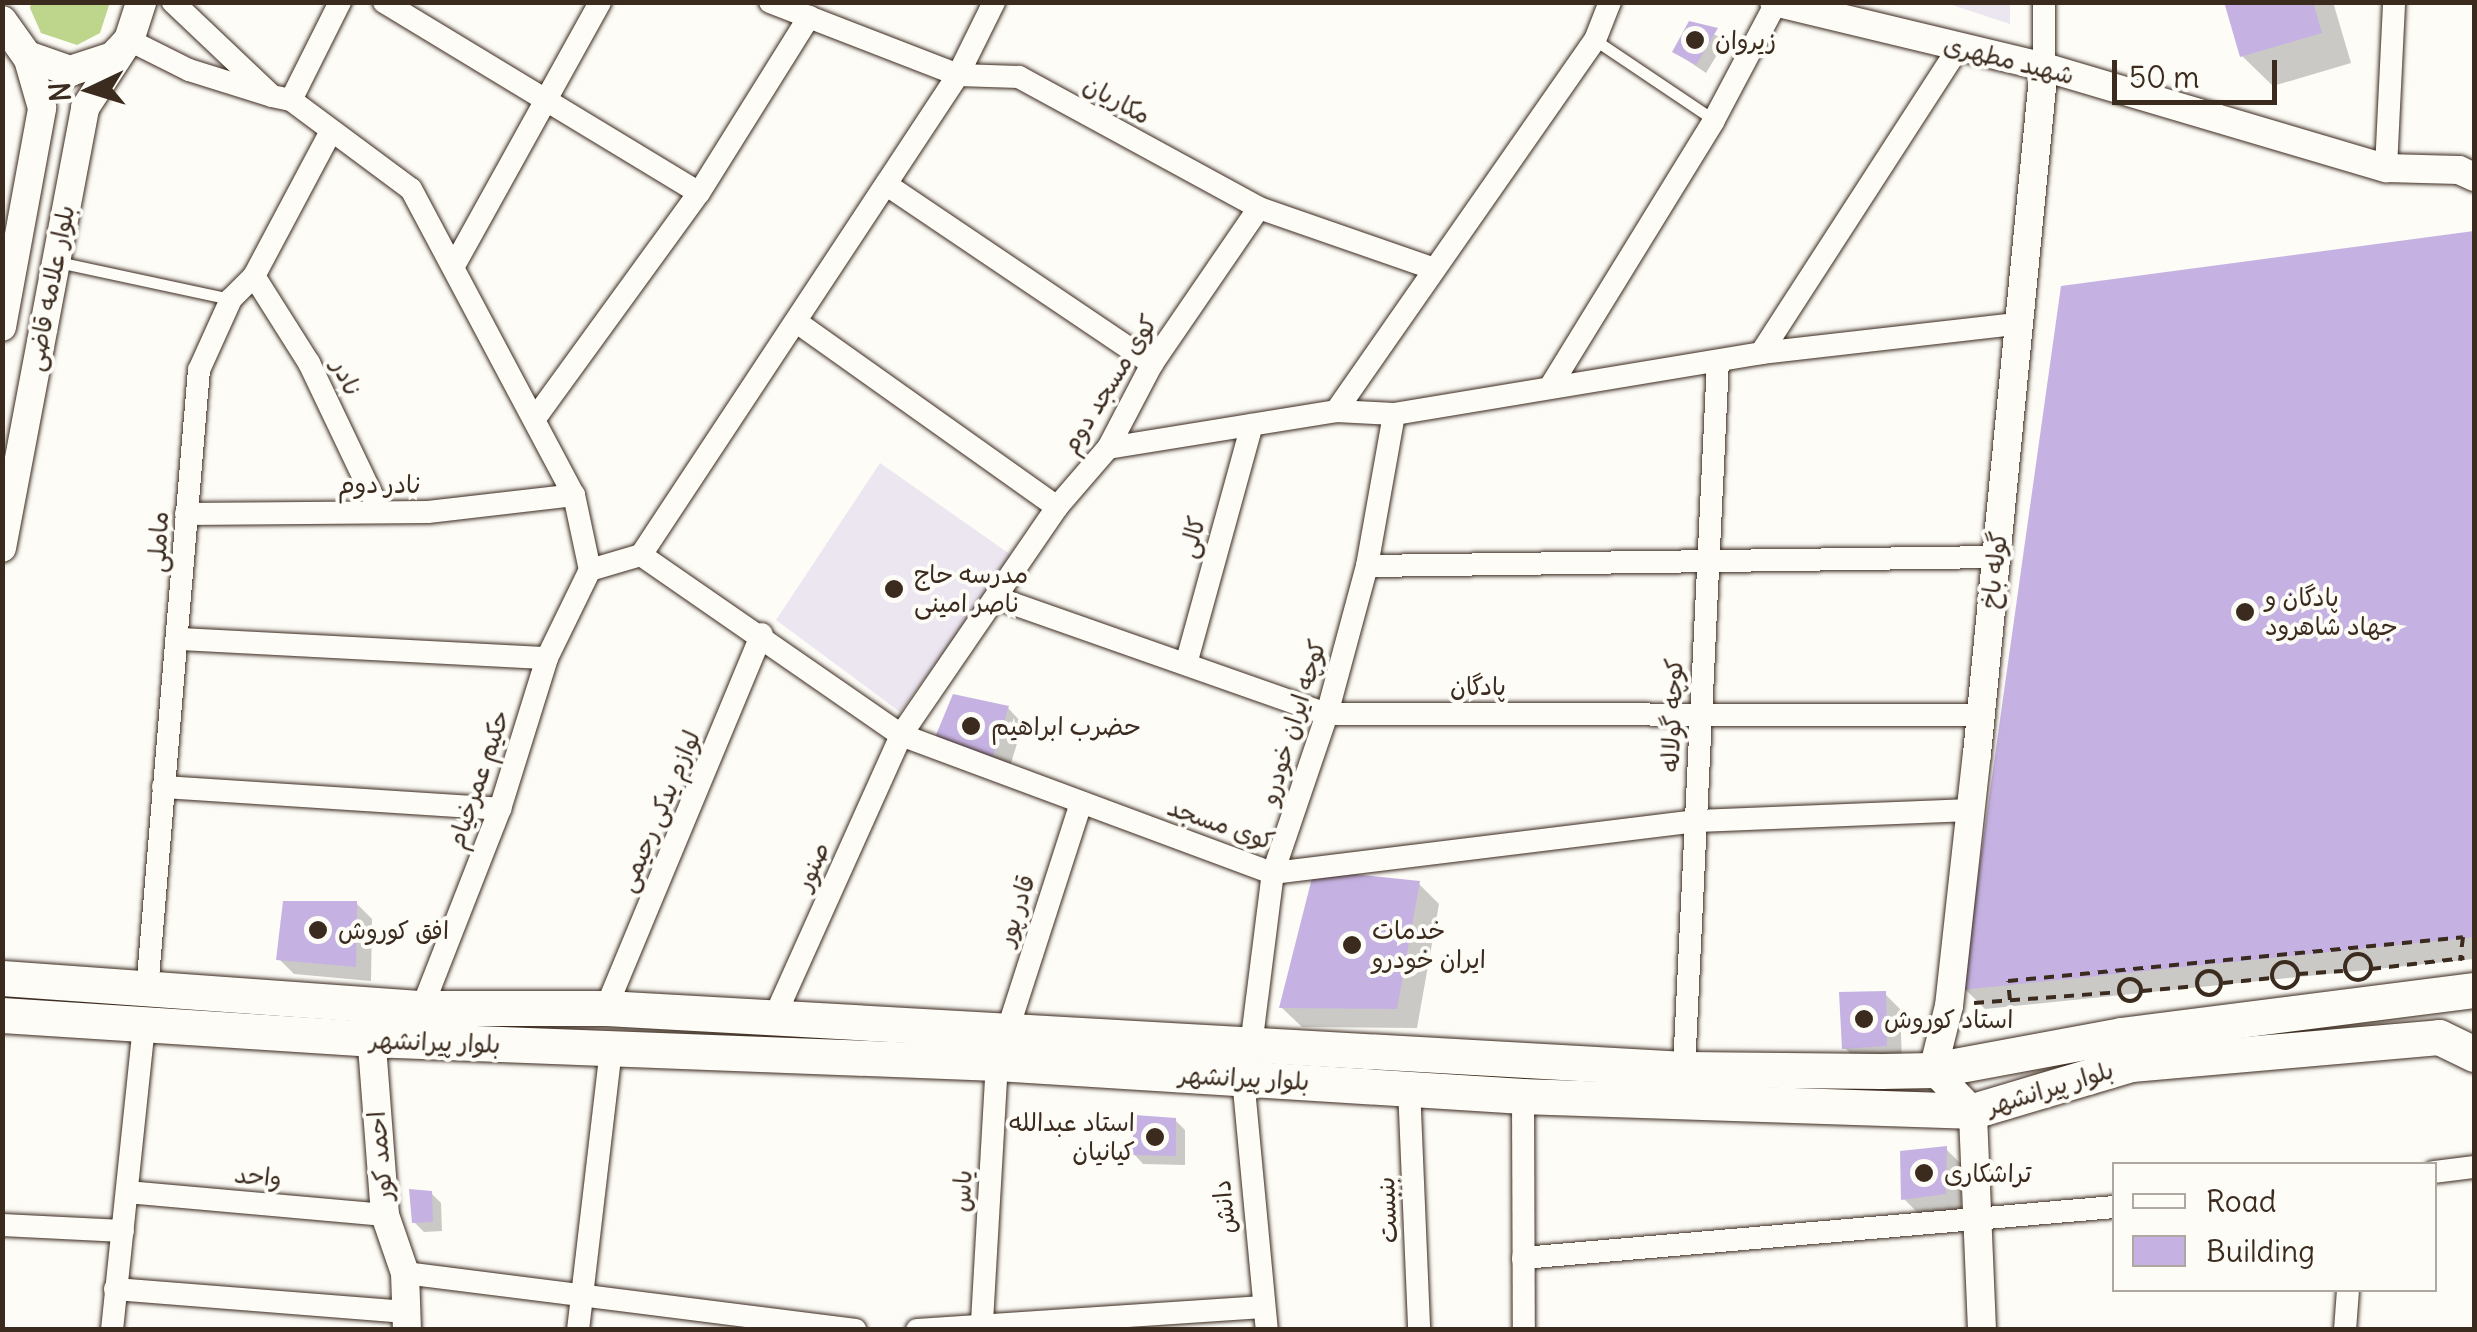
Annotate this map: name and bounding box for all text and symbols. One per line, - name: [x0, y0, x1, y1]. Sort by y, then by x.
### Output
- place label: زیروان: [1715, 25, 1776, 55]
- marker: زیروان: [1684, 29, 1706, 51]
- street label: شهید مطهری: [1941, 29, 2077, 91]
- north arrow: [40, 40, 140, 140]
- scale bar: [2117, 40, 2282, 102]
- text: 50 m: [2129, 58, 2199, 96]
- street label: مکاریان: [1078, 69, 1156, 131]
- text: N: [41, 81, 79, 103]
- street label: بلوار علامه قاضی: [19, 203, 81, 373]
- street label: کوی مسجد دوم: [1054, 309, 1164, 459]
- street label: نادر: [325, 355, 369, 401]
- street label: نادر دوم: [338, 469, 422, 499]
- street label: ماملی: [141, 511, 175, 573]
- street label: کالی: [1172, 513, 1212, 561]
- street label: گوله باخ: [1974, 530, 2014, 610]
- place label: مدرسه حاج ناصر امینی: [914, 560, 1028, 619]
- marker: مدرسه حاج ناصر امینی: [883, 578, 905, 600]
- place label: پادگان و جهاد شاهرود: [2265, 583, 2398, 642]
- marker: پادگان و جهاد شاهرود: [2234, 601, 2256, 623]
- street label: کوچه ایران خودرو: [1254, 636, 1332, 808]
- street label: کوچه گولاله: [1655, 658, 1689, 772]
- street label: پادگان: [1450, 671, 1506, 701]
- street label: حکیم عمرخیام: [440, 706, 516, 852]
- place label: حضرب ابراهیم: [991, 711, 1141, 741]
- marker: حضرب ابراهیم: [960, 715, 982, 737]
- street label: لوازم یدکی رحیمی: [611, 726, 707, 896]
- street label: کوی مسجد: [1164, 792, 1278, 856]
- street label: صنور: [788, 837, 836, 895]
- street label: قادر پور: [990, 871, 1042, 949]
- place label: افق کوروش: [338, 915, 449, 945]
- place label: خدمات ایران خودرو: [1372, 916, 1486, 975]
- marker: افق کوروش: [307, 919, 329, 941]
- marker: خدمات ایران خودرو: [1341, 934, 1363, 956]
- place label: استاد کوروش: [1884, 1004, 2013, 1034]
- marker: استاد کوروش: [1853, 1008, 1875, 1030]
- street label: بلوار پیرانشهر: [369, 1025, 501, 1059]
- street label: بلوار پیرانشهر: [1983, 1055, 2117, 1121]
- street label: بلوار پیرانشهر: [1178, 1060, 1310, 1096]
- place label: استاد عبدالله کیانیان: [1009, 1108, 1135, 1167]
- street label: احمد کور: [361, 1110, 399, 1202]
- marker: استاد عبدالله کیانیان: [1144, 1126, 1166, 1148]
- place label: تراشکاری: [1944, 1158, 2031, 1188]
- street label: واحد: [233, 1159, 283, 1193]
- marker: تراشکاری: [1913, 1162, 1935, 1184]
- legend: [2112, 1162, 2437, 1292]
- street label: یاس: [946, 1169, 978, 1213]
- street label: بنبست: [1370, 1176, 1404, 1244]
- street label: دانش: [1206, 1178, 1242, 1236]
- text: Road: [2206, 1182, 2276, 1220]
- text: Building: [2206, 1232, 2315, 1270]

